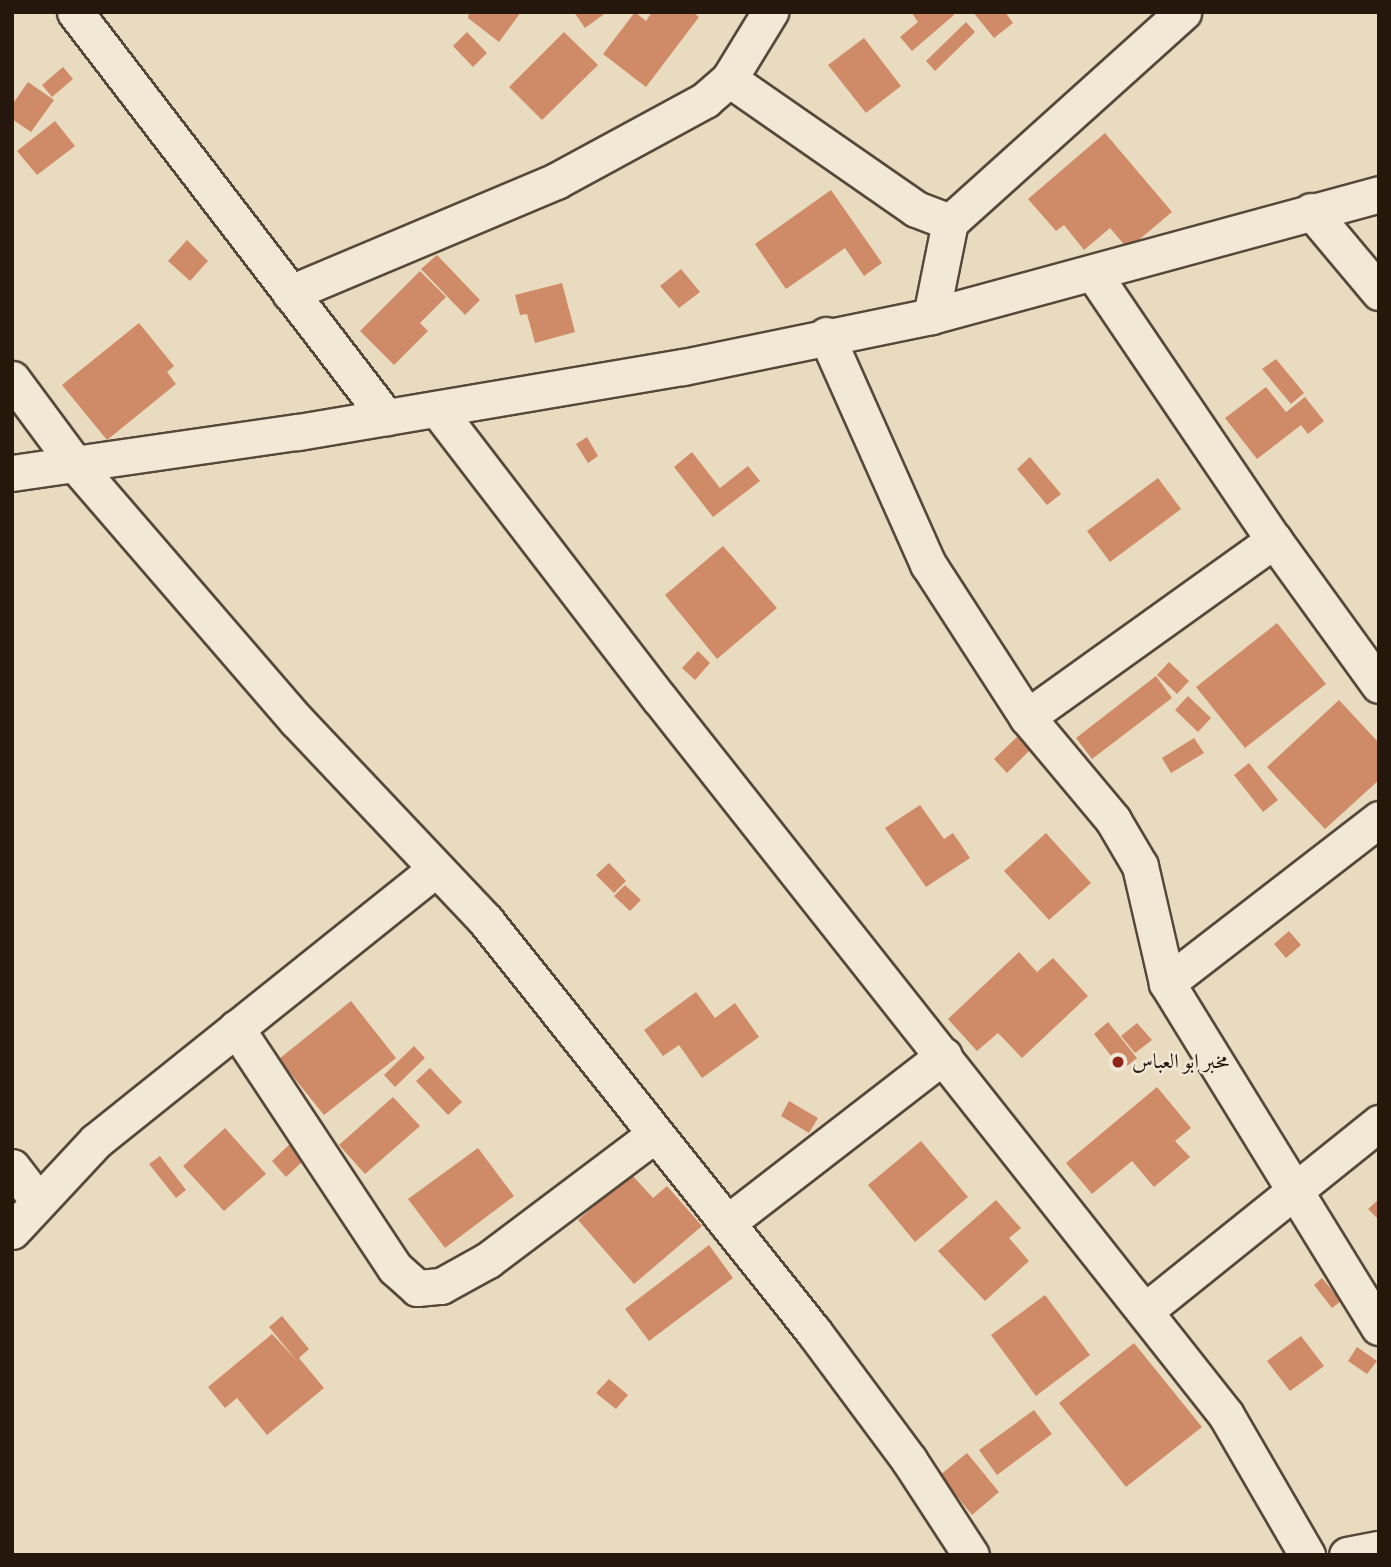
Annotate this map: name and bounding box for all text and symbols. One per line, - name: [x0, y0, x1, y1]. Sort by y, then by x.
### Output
- place label: مخبر ابو العباس: [1132, 1049, 1229, 1075]
- marker: مخبر ابو العباس: [1110, 1054, 1126, 1070]

